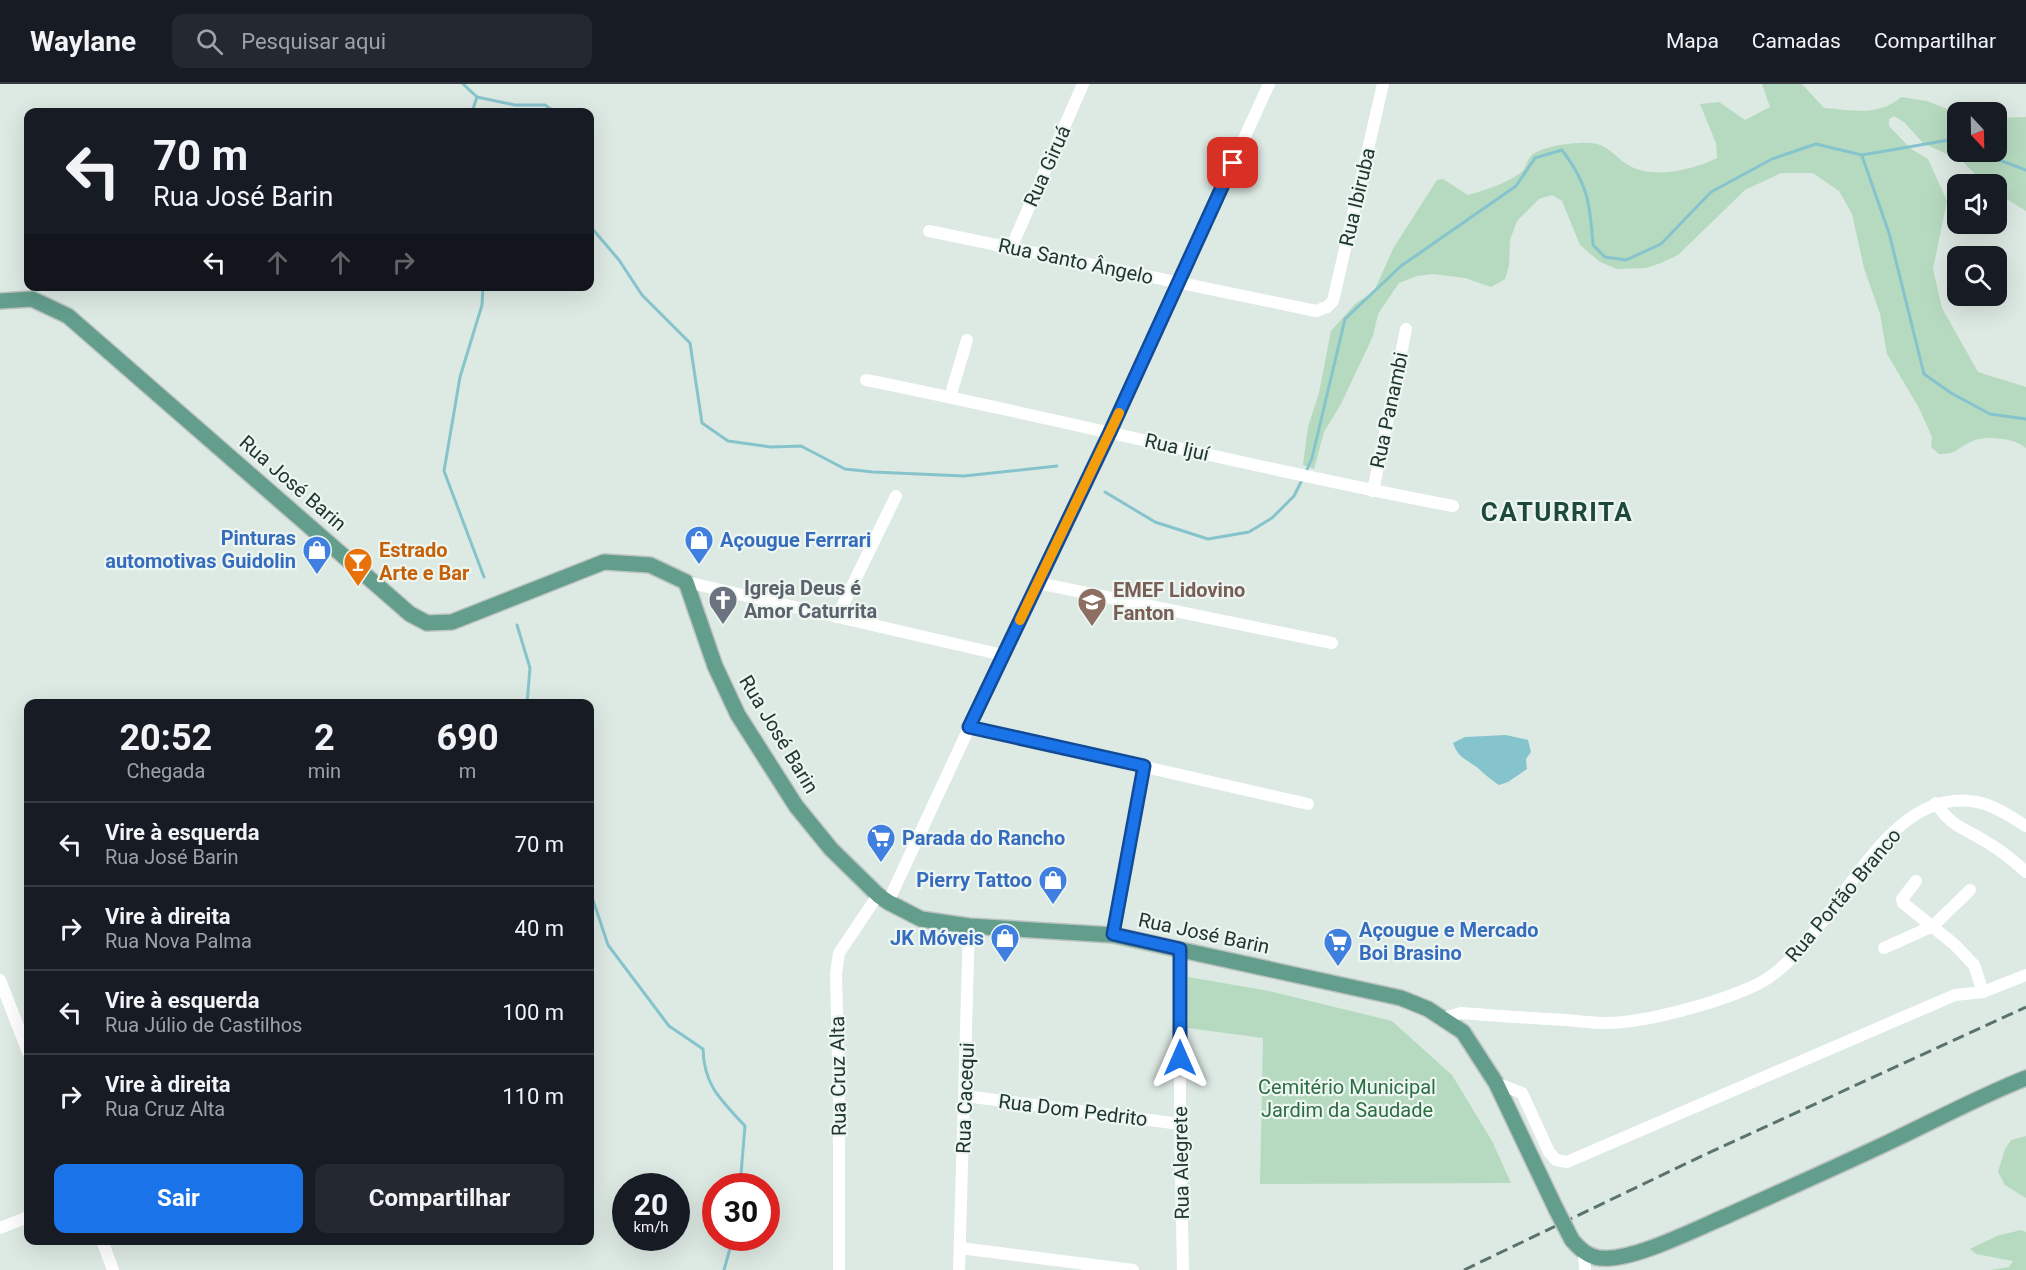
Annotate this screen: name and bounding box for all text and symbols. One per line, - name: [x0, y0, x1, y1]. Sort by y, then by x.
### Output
- search box: [172, 14, 592, 68]
- text: Waylane: [30, 25, 136, 58]
- icon: search: [193, 25, 226, 58]
- text: Pesquisar aqui: [241, 29, 386, 54]
- text: Mapa: [1666, 29, 1719, 53]
- text: Camadas: [1752, 29, 1841, 53]
- text: Compartilhar: [1874, 29, 1996, 53]
- north arrow: [1947, 102, 2007, 162]
- map controls: [1947, 102, 2007, 306]
- street label: Rua Giruá: [1018, 122, 1076, 210]
- text: 70 m: [153, 131, 248, 180]
- icon: left: [54, 132, 132, 210]
- pin: [1207, 137, 1258, 188]
- street label: Rua Ibiruba: [1334, 145, 1380, 249]
- icon: arrive: [1216, 146, 1249, 179]
- button: sound: [1947, 174, 2007, 234]
- text: Rua José Barin: [153, 181, 333, 213]
- street label: Rua Santo Ângelo: [996, 233, 1156, 289]
- icon: left: [198, 246, 231, 279]
- icon: ahead: [261, 246, 294, 279]
- icon: ahead: [324, 246, 357, 279]
- icon: right: [387, 246, 420, 279]
- button: search: [1947, 246, 2007, 306]
- street label: Rua Panambi: [1365, 350, 1413, 470]
- street label: Rua Ijuí: [1142, 428, 1213, 466]
- street label: Rua José Barin: [235, 430, 351, 536]
- district label: CATURRITA: [1481, 497, 1633, 527]
- shop icon: Açougue Ferrrari: [683, 524, 715, 566]
- place label: Pinturas automotivas Guidolin: [105, 526, 296, 573]
- place label: Açougue Ferrrari: [720, 528, 871, 552]
- shop icon: Pinturas automotivas Guidolin: [301, 534, 333, 576]
- place label: Estrado Arte e Bar: [379, 538, 470, 585]
- bar icon: Estrado Arte e Bar: [342, 546, 374, 588]
- place label: Igreja Deus é Amor Caturrita: [744, 576, 877, 623]
- place label: EMEF Lidovino Fanton: [1113, 578, 1245, 625]
- church icon: Igreja Deus é Amor Caturrita: [707, 584, 739, 626]
- school or university icon: EMEF Lidovino Fanton: [1076, 586, 1108, 628]
- street label: Rua José Barin: [734, 671, 824, 797]
- text: 20:52: [119, 717, 212, 759]
- text: 2: [314, 717, 335, 759]
- text: 690: [437, 717, 499, 759]
- text: Chegada: [126, 759, 205, 783]
- text: min: [308, 759, 341, 783]
- text: m: [459, 759, 476, 783]
- text: Vire à esquerda: [105, 820, 259, 845]
- supermarket icon: Parada do Rancho: [865, 822, 897, 864]
- street label: Rua Portão Branco: [1780, 823, 1906, 967]
- place label: Parada do Rancho: [902, 826, 1065, 850]
- icon: left: [54, 828, 87, 861]
- text: 70 m: [515, 832, 564, 857]
- text: Rua José Barin: [105, 845, 239, 869]
- shop icon: Pierry Tattoo: [1037, 864, 1069, 906]
- place label: Pierry Tattoo: [916, 868, 1032, 892]
- text: Vire à direita: [105, 904, 231, 929]
- street label: Rua José Barin: [1136, 907, 1272, 959]
- icon: right: [54, 912, 87, 945]
- text: 40 m: [515, 916, 564, 941]
- place label: Açougue e Mercado Boi Brasino: [1359, 918, 1539, 965]
- shop icon: JK Móveis: [989, 922, 1021, 964]
- place label: JK Móveis: [890, 926, 984, 950]
- supermarket icon: Açougue e Mercado Boi Brasino: [1322, 926, 1354, 968]
- text: Rua Nova Palma: [105, 929, 252, 953]
- text: Vire à esquerda: [105, 988, 259, 1013]
- icon: left: [54, 996, 87, 1029]
- text: 100 m: [502, 1000, 564, 1025]
- text: Rua Júlio de Castilhos: [105, 1013, 302, 1037]
- street label: Rua Cruz Alta: [825, 1016, 851, 1136]
- position arrow: [1148, 1026, 1212, 1090]
- street label: Rua Cacequi: [951, 1042, 979, 1154]
- text: Vire à direita: [105, 1072, 231, 1097]
- park label: Cemitério Municipal Jardim da Saudade: [1258, 1075, 1436, 1122]
- icon: right: [54, 1080, 87, 1113]
- text: 110 m: [502, 1084, 564, 1109]
- street label: Rua Dom Pedrito: [997, 1089, 1149, 1131]
- text: Rua Cruz Alta: [105, 1097, 225, 1121]
- street label: Rua Alegrete: [1168, 1106, 1194, 1220]
- button: Sair: [54, 1164, 303, 1233]
- button: Compartilhar: [315, 1164, 564, 1233]
- speed limit sign: 30: [702, 1173, 780, 1251]
- text: 20: [634, 1187, 668, 1222]
- text: km/h: [633, 1218, 669, 1236]

